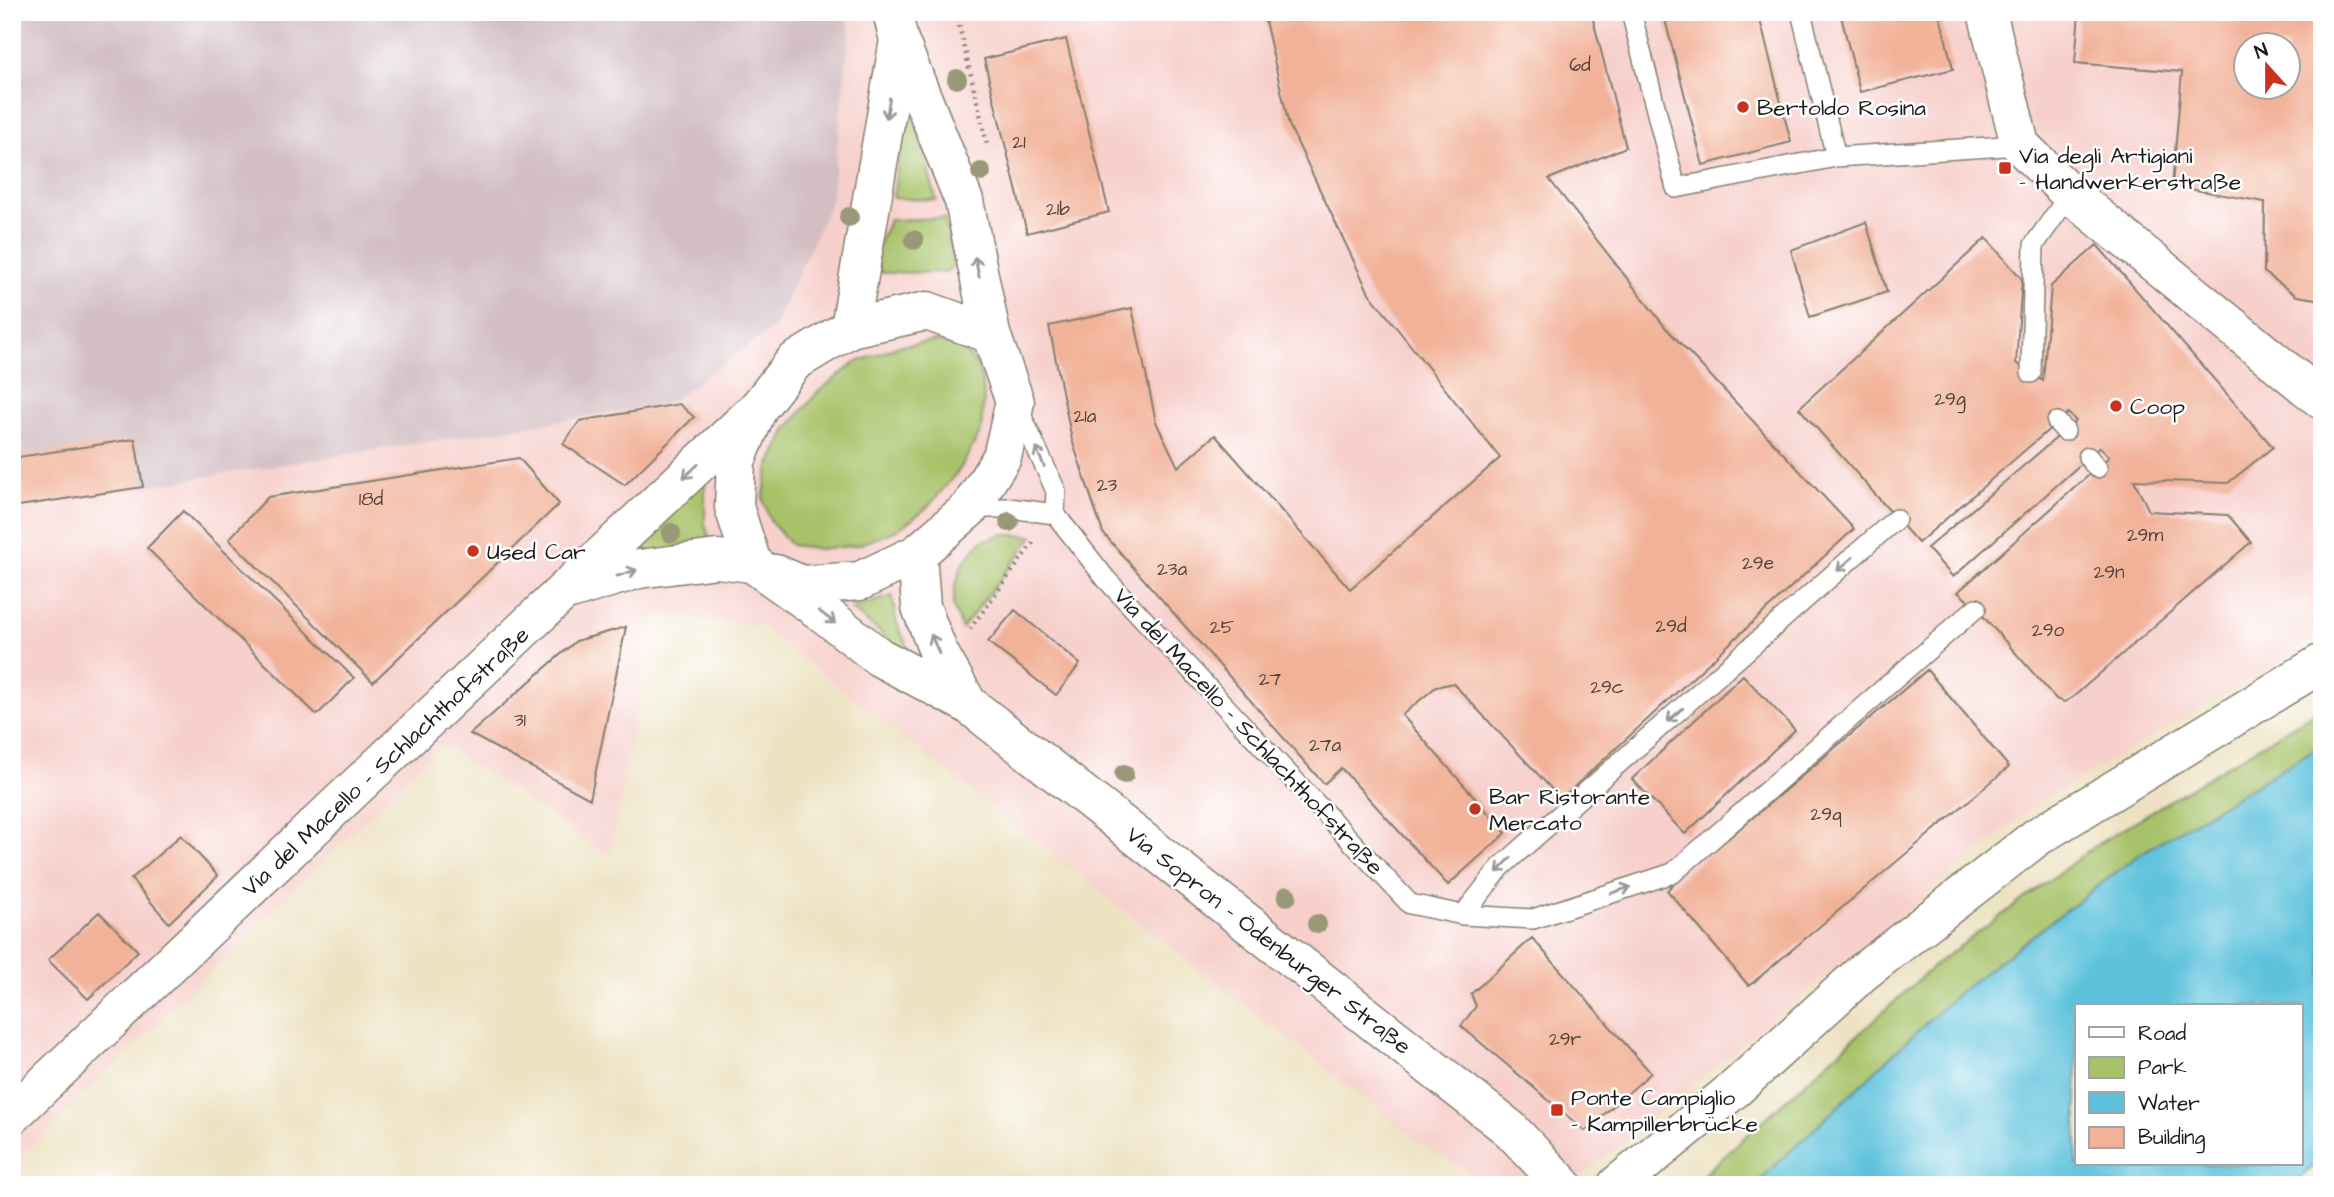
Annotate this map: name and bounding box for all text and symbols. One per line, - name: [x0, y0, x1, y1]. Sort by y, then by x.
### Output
- north arrow: [2232, 32, 2302, 102]
- text: N: [2251, 37, 2272, 66]
- house number: 6d: [1569, 52, 1591, 79]
- place label: Bertoldo Rosina: [1757, 92, 1926, 124]
- one-way arrow: [881, 96, 894, 118]
- marker: Bertoldo Rosina: [1735, 99, 1751, 115]
- house number: 21: [1012, 129, 1026, 156]
- place label: Via degli Artigiani - Handwerkerstraße: [2019, 140, 2241, 198]
- marker: Via degli Artigiani - Handwerkerstraße: [1997, 160, 2013, 176]
- house number: 21b: [1046, 196, 1070, 223]
- one-way arrow: [970, 256, 984, 279]
- house number: 29g: [1934, 386, 1966, 414]
- place label: Coop: [2130, 391, 2185, 423]
- marker: Coop: [2108, 398, 2124, 414]
- house number: 21a: [1074, 403, 1097, 430]
- one-way arrow: [1033, 447, 1046, 468]
- one-way arrow: [683, 463, 700, 480]
- house number: 23: [1097, 472, 1118, 499]
- house number: 18d: [359, 486, 384, 513]
- house number: 29m: [2127, 522, 2163, 549]
- place label: Used Car: [487, 536, 586, 568]
- marker: Used Car: [465, 543, 481, 559]
- house number: 29e: [1742, 550, 1774, 577]
- house number: 23a: [1157, 556, 1187, 583]
- one-way arrow: [1836, 556, 1854, 572]
- house number: 29n: [2093, 559, 2125, 586]
- one-way arrow: [616, 565, 638, 578]
- street label: Via del Macello - Schlachthofstraße: [1106, 581, 1390, 883]
- one-way arrow: [818, 609, 837, 624]
- house number: 29d: [1655, 613, 1687, 640]
- house number: 25: [1210, 614, 1235, 641]
- house number: 29o: [2032, 617, 2064, 644]
- street label: Via del Macello - Schlachthofstraße: [235, 620, 537, 904]
- one-way arrow: [928, 634, 941, 655]
- house number: 27: [1259, 666, 1282, 693]
- house number: 29c: [1590, 674, 1624, 701]
- one-way arrow: [1666, 706, 1684, 722]
- house number: 31: [514, 707, 527, 734]
- house number: 27a: [1309, 732, 1341, 759]
- place label: Bar Ristorante Mercato: [1489, 781, 1650, 839]
- marker: Bar Ristorante Mercato: [1467, 801, 1483, 817]
- house number: 29q: [1810, 801, 1842, 828]
- street label: Via Sopron - Ödenburger Straße: [1118, 819, 1418, 1063]
- one-way arrow: [1496, 857, 1513, 874]
- one-way arrow: [1610, 883, 1632, 896]
- legend: [2075, 1004, 2302, 1166]
- text: Road: [2138, 1019, 2186, 1048]
- house number: 29r: [1549, 1026, 1582, 1053]
- text: Park: [2138, 1053, 2187, 1082]
- place label: Ponte Campiglio - Kampillerbrücke: [1571, 1082, 1758, 1140]
- text: Water: [2138, 1089, 2200, 1118]
- marker: Ponte Campiglio - Kampillerbrücke: [1549, 1102, 1565, 1118]
- text: Building: [2138, 1123, 2206, 1154]

